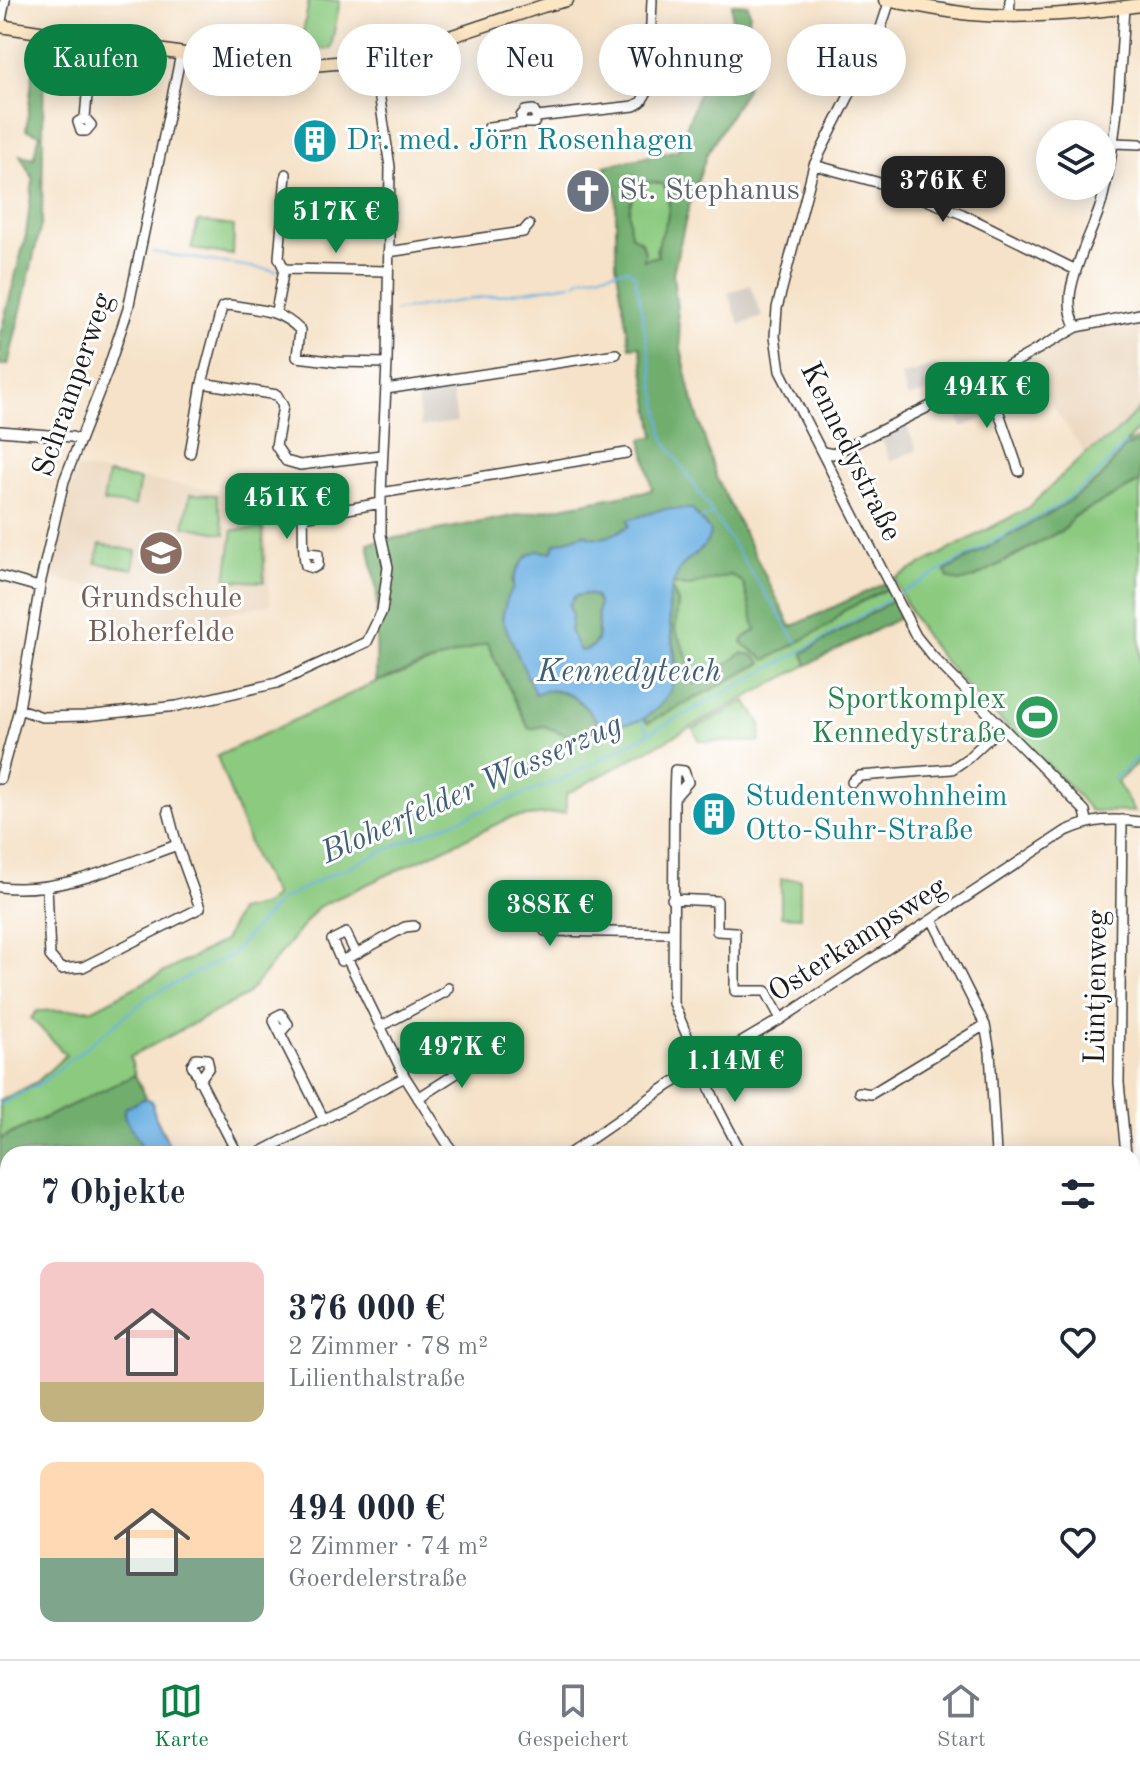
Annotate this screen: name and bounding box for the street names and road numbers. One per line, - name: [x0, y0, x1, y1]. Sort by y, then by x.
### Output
- street label: Schramperweg: [28, 289, 120, 481]
- street label: Kennedystraße: [794, 358, 906, 546]
- street label: Osterkampsweg: [764, 872, 952, 1008]
- street label: Lüntjenweg: [1081, 910, 1113, 1064]

